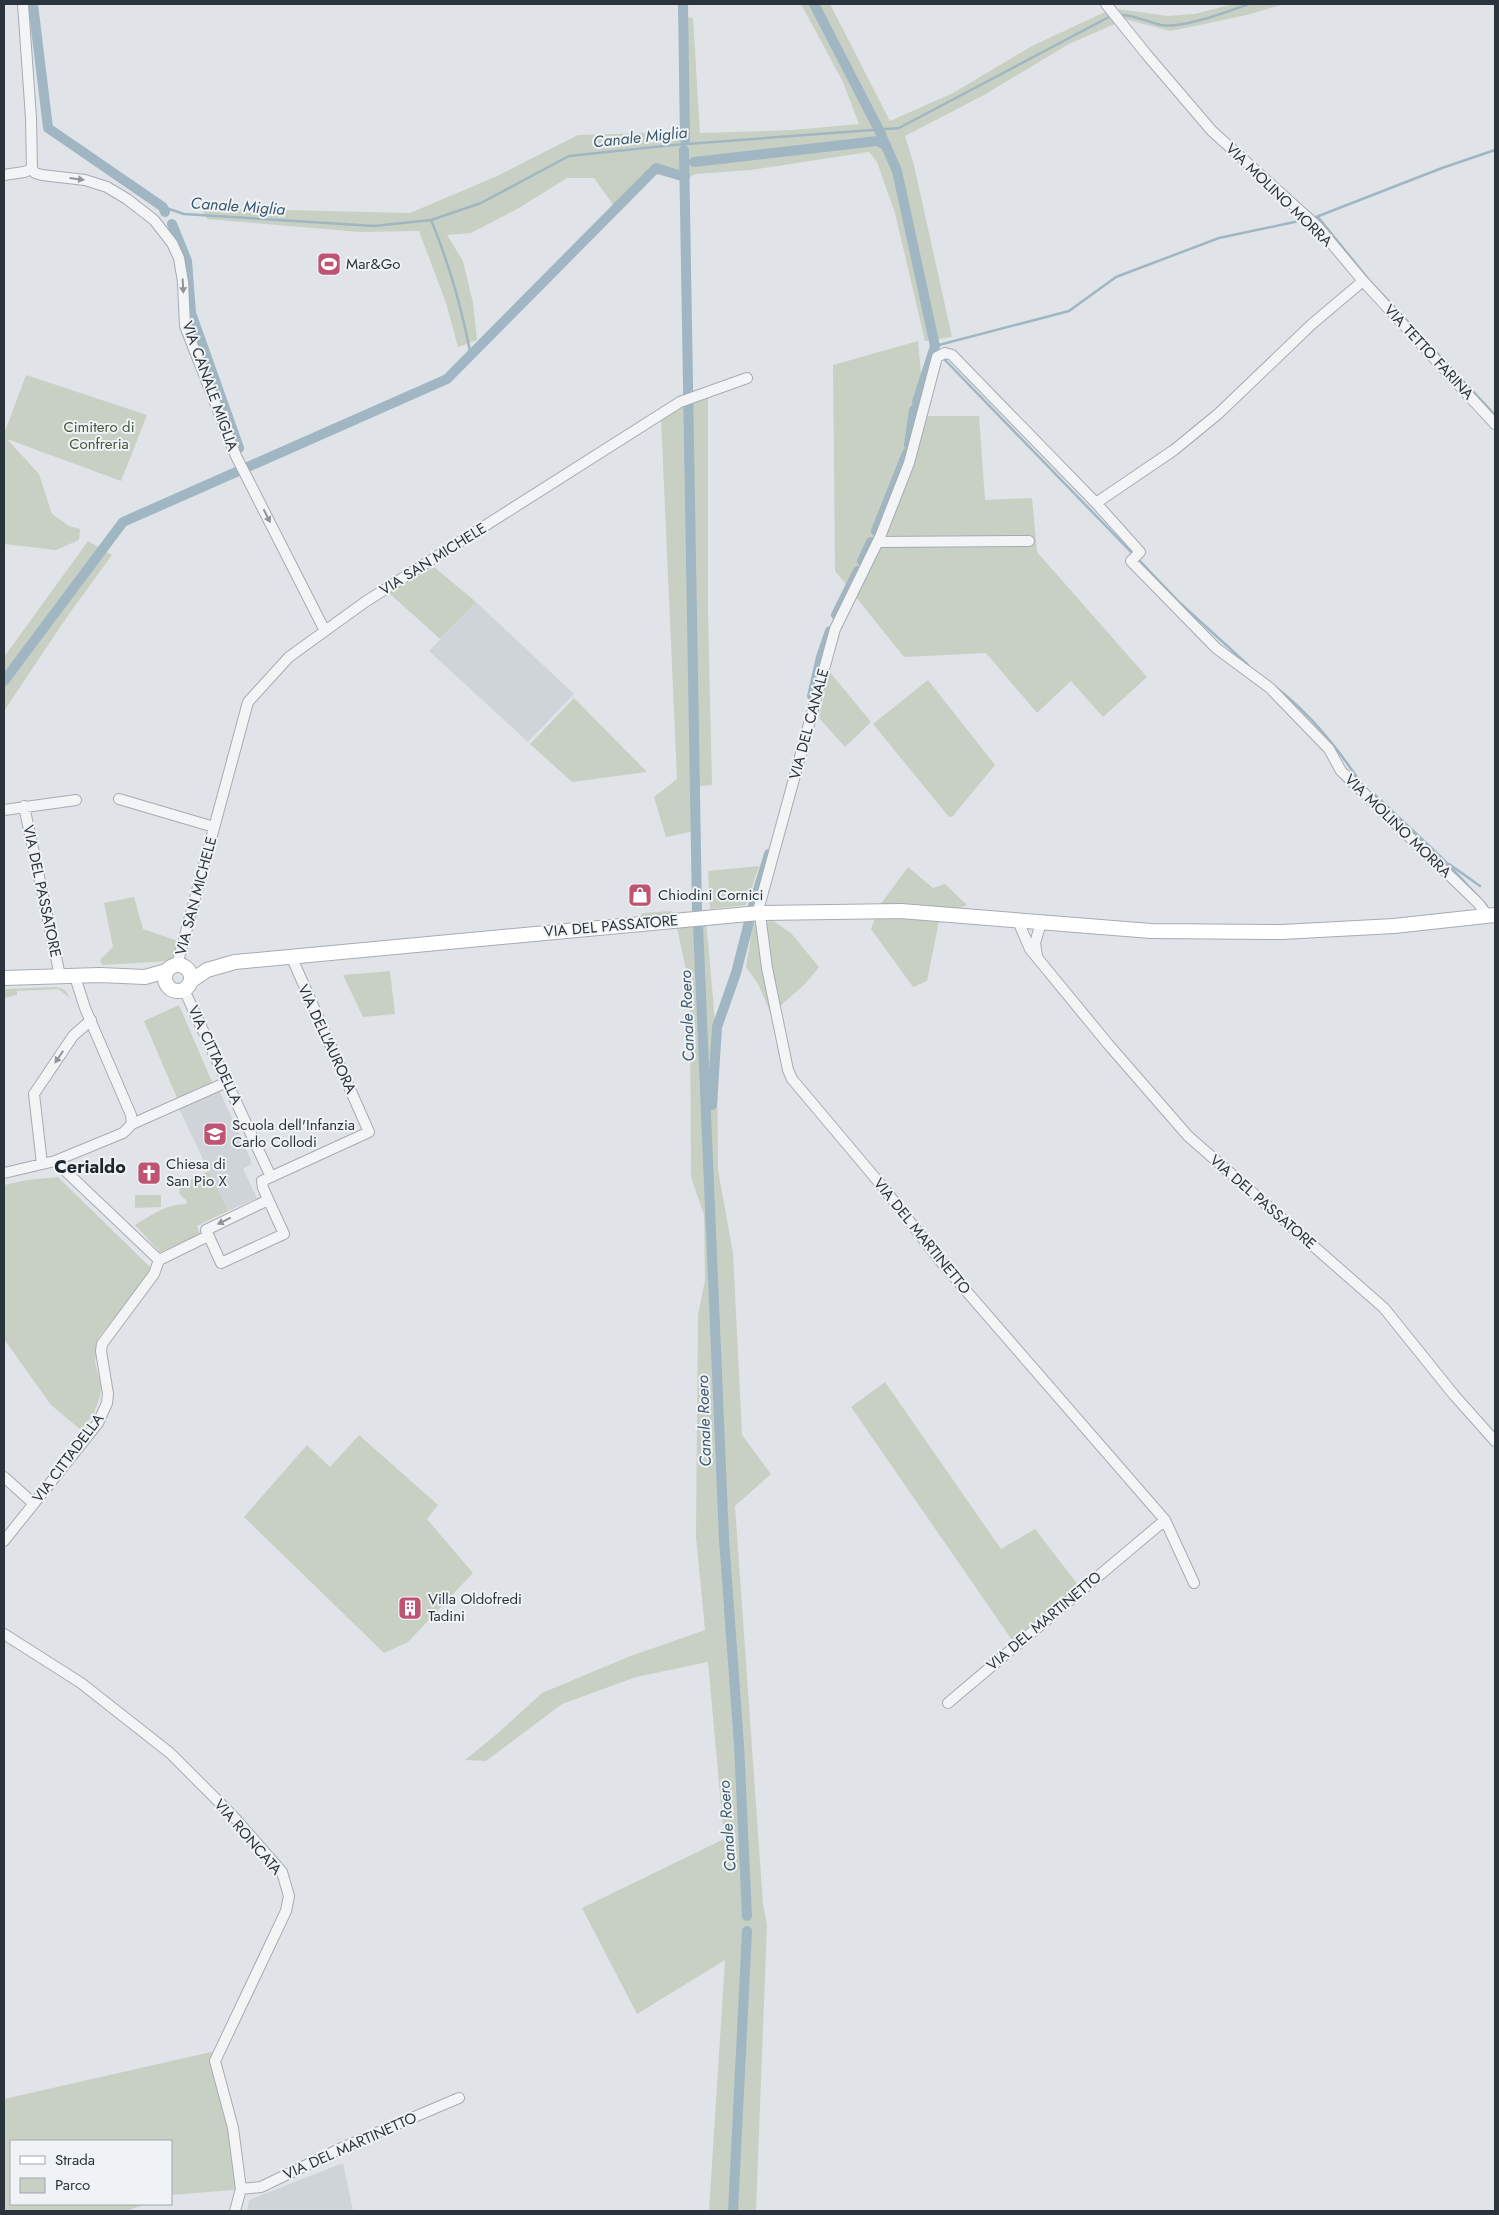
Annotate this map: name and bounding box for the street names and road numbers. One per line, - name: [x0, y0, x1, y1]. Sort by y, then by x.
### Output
- street label: VIA MOLINO MORRA: [1221, 138, 1337, 252]
- street label: VIA TETTO FARINA: [1379, 299, 1479, 405]
- street label: VIA CANALE MIGLIA: [176, 318, 244, 454]
- street label: VIA SAN MICHELE: [375, 517, 491, 601]
- street label: VIA DEL CANALE: [784, 666, 834, 782]
- street label: VIA MOLINO MORRA: [1340, 769, 1456, 883]
- street label: VIA DEL PASSATORE: [17, 823, 67, 959]
- street label: VIA SAN MICHELE: [170, 834, 222, 958]
- street label: VIA DEL PASSATORE: [543, 909, 679, 943]
- street label: VIA DELL'AURORA: [292, 981, 362, 1097]
- street label: VIA CITTADELLA: [182, 1002, 248, 1108]
- street label: VIA DEL PASSATORE: [1205, 1149, 1321, 1255]
- street label: VIA DEL MARTINETTO: [868, 1173, 976, 1299]
- street label: VIA CITTADELLA: [27, 1409, 109, 1507]
- street label: VIA DEL MARTINETTO: [982, 1566, 1106, 1676]
- street label: VIA RONCATA: [209, 1794, 287, 1880]
- street label: VIA DEL MARTINETTO: [280, 2107, 420, 2185]

